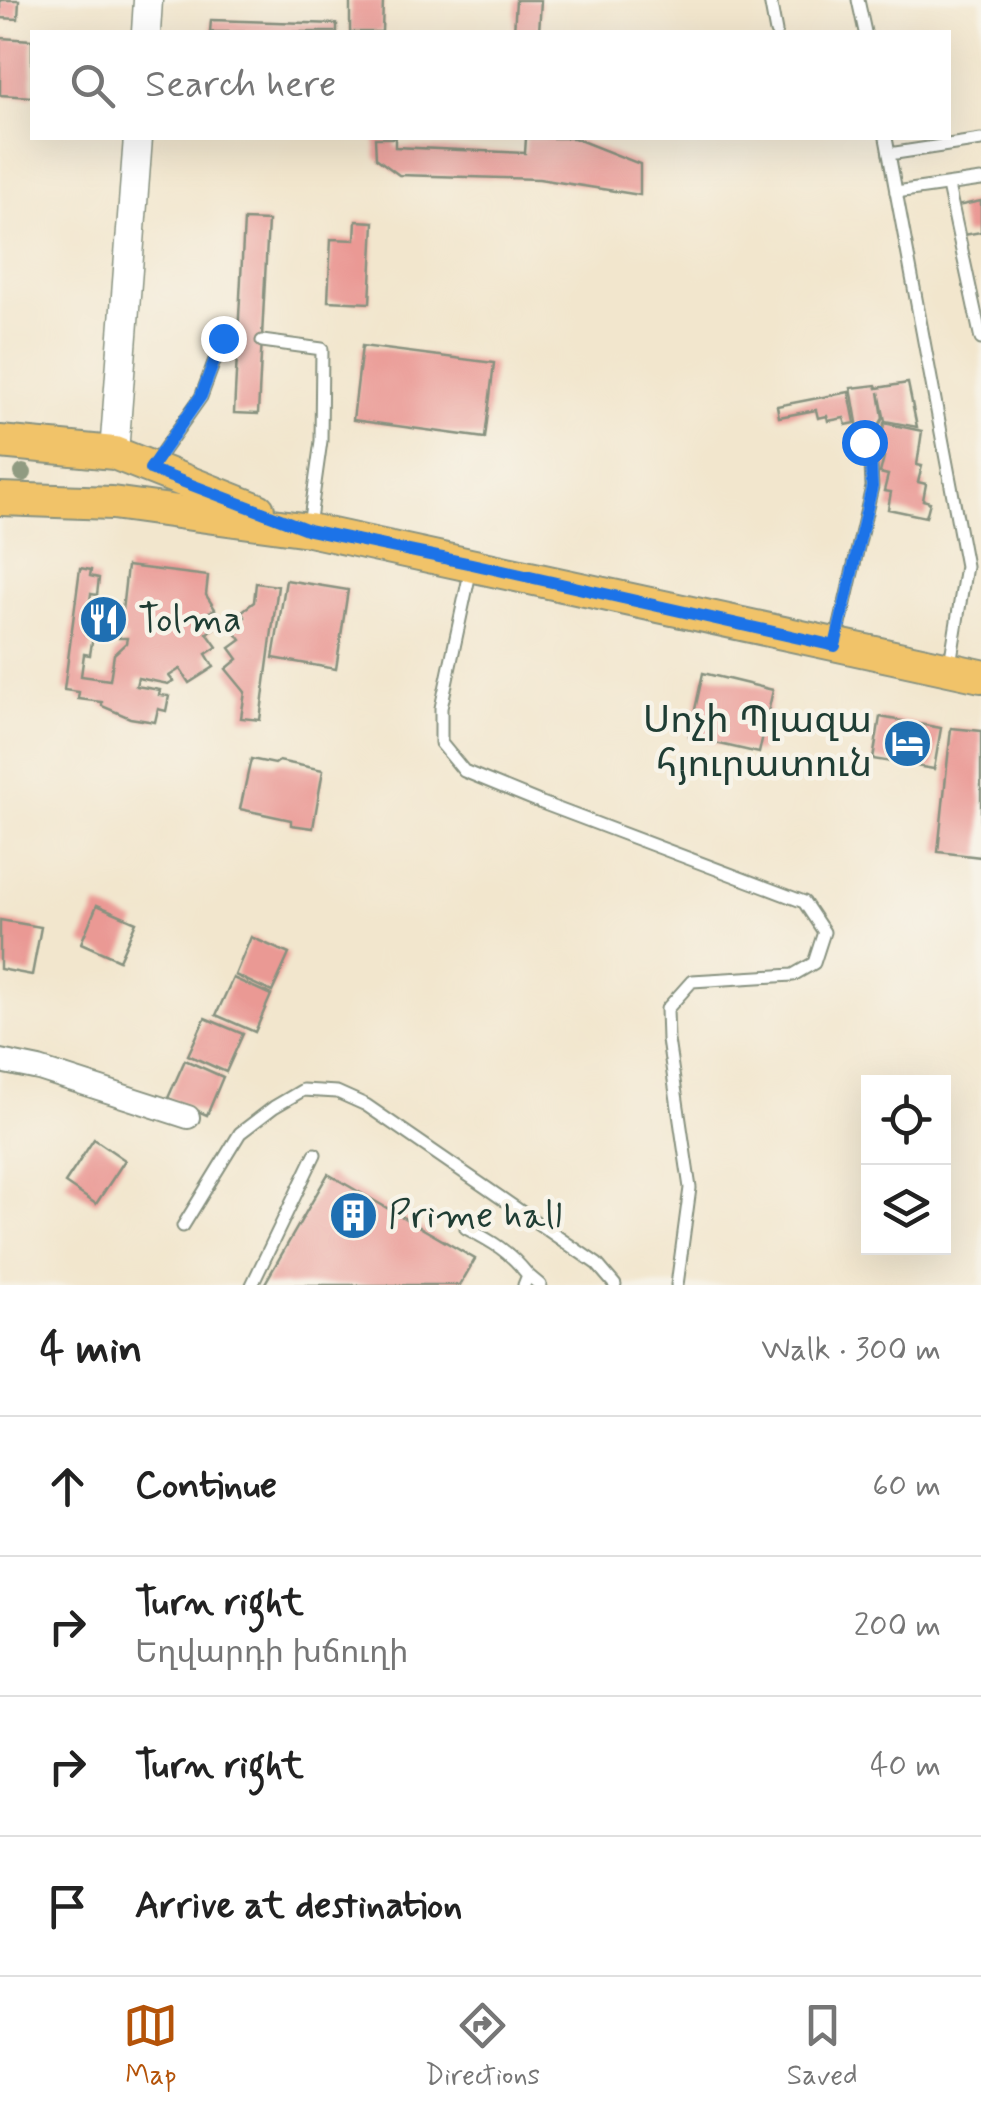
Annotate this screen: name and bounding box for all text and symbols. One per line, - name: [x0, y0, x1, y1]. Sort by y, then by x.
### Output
- search box: [30, 30, 951, 140]
- icon: search: [65, 58, 120, 113]
- text: Search here: [145, 61, 336, 110]
- route end: [201, 316, 247, 362]
- route start: [842, 420, 888, 466]
- restaurant icon: Tolma: [77, 594, 129, 646]
- place label: Tolma: [138, 596, 242, 645]
- place label: Սոչի Պլազա հյուրատուն: [643, 697, 872, 790]
- hotel icon: Սոչի Պլազա հյուրատուն: [881, 717, 933, 769]
- map controls: [861, 1075, 951, 1255]
- button: locate: [861, 1075, 951, 1165]
- button: layers: [861, 1165, 951, 1255]
- building icon: Prime hall: [327, 1190, 379, 1242]
- place label: Prime hall: [388, 1192, 562, 1241]
- text: 4 min: [40, 1323, 142, 1378]
- text: Walk · 300 m: [761, 1329, 941, 1371]
- icon: ahead: [40, 1459, 95, 1514]
- text: Continue: [135, 1462, 277, 1511]
- text: 60 m: [872, 1465, 941, 1507]
- text: Turn right: [135, 1579, 304, 1628]
- icon: right: [40, 1599, 95, 1654]
- text: 200 m: [854, 1605, 941, 1647]
- text: Եղվարդի խճուղի: [135, 1632, 408, 1674]
- icon: right: [40, 1739, 95, 1794]
- text: Turn right: [135, 1742, 304, 1791]
- text: 40 m: [870, 1745, 941, 1787]
- icon: arrive: [40, 1879, 95, 1934]
- text: Arrive at destination: [135, 1882, 462, 1931]
- tab: Map: [123, 1998, 178, 2095]
- tab: Directions: [425, 1998, 540, 2095]
- tab: Saved: [787, 1998, 858, 2095]

